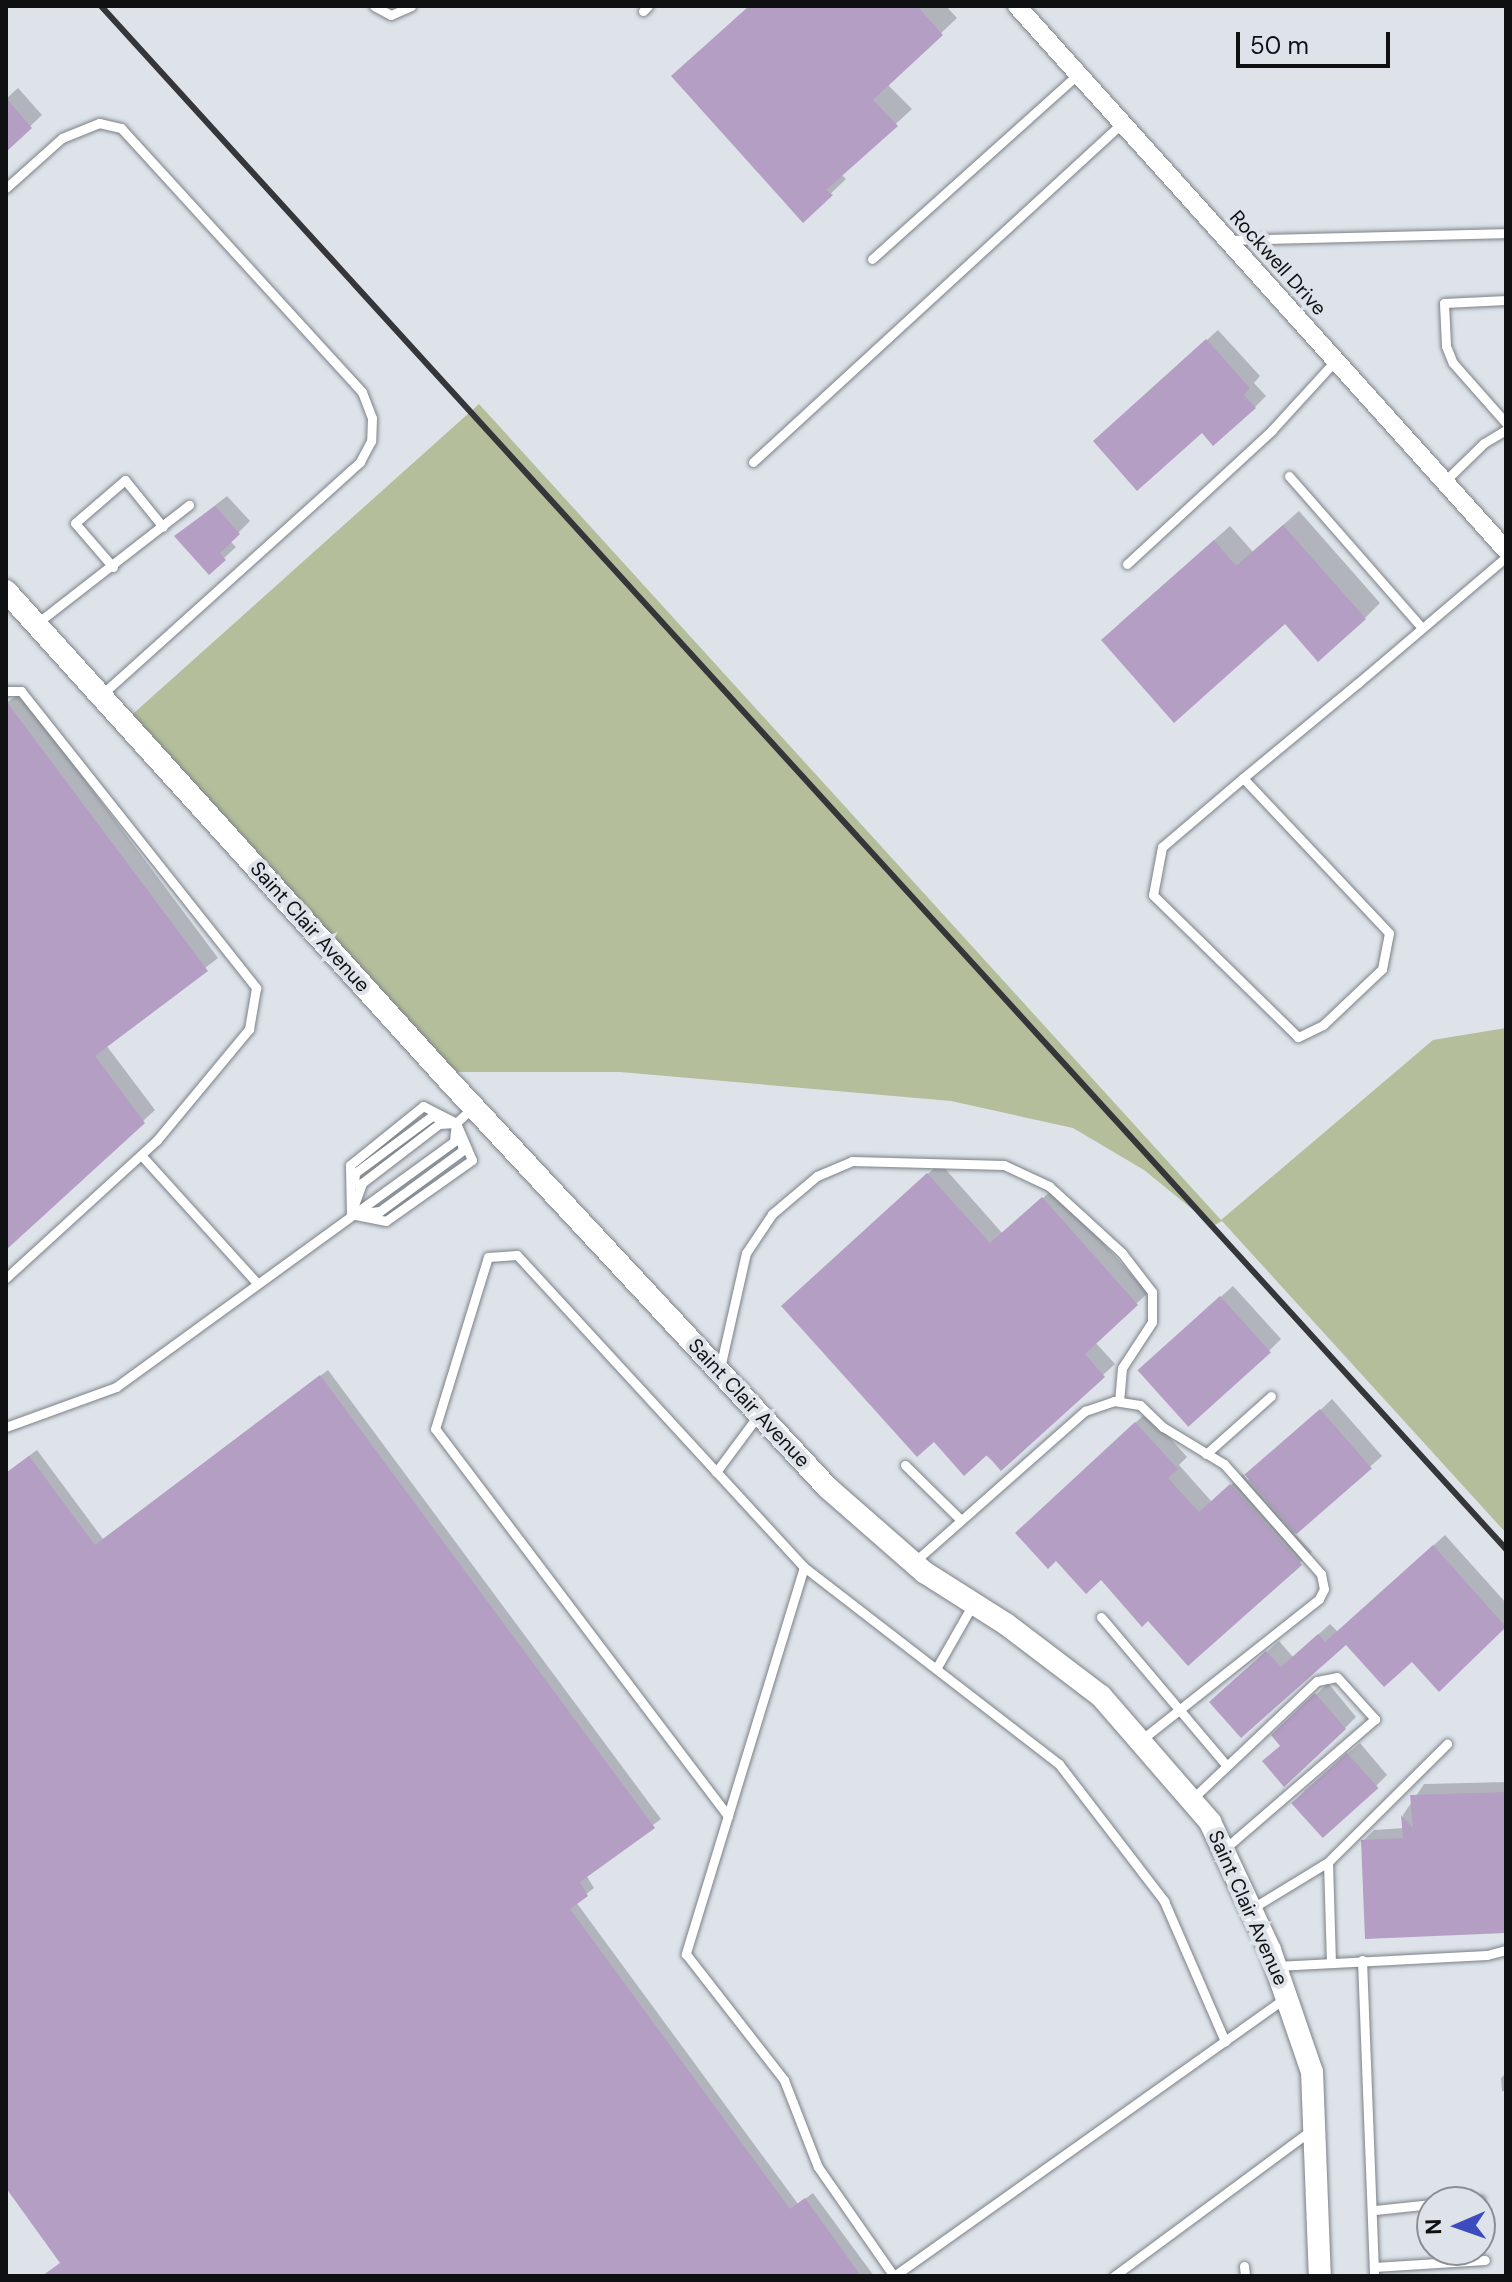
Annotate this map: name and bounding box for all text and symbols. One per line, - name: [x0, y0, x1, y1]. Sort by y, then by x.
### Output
- scale bar: [1240, 16, 1394, 66]
- text: 50 m: [1250, 30, 1309, 61]
- street label: Rockwell Drive: [1225, 206, 1331, 320]
- street label: Saint Clair Avenue: [245, 857, 375, 997]
- street label: Saint Clair Avenue: [683, 1334, 815, 1472]
- street label: Saint Clair Avenue: [1203, 1827, 1293, 1989]
- north arrow: [1416, 2186, 1496, 2266]
- text: N: [1419, 2218, 1448, 2235]

